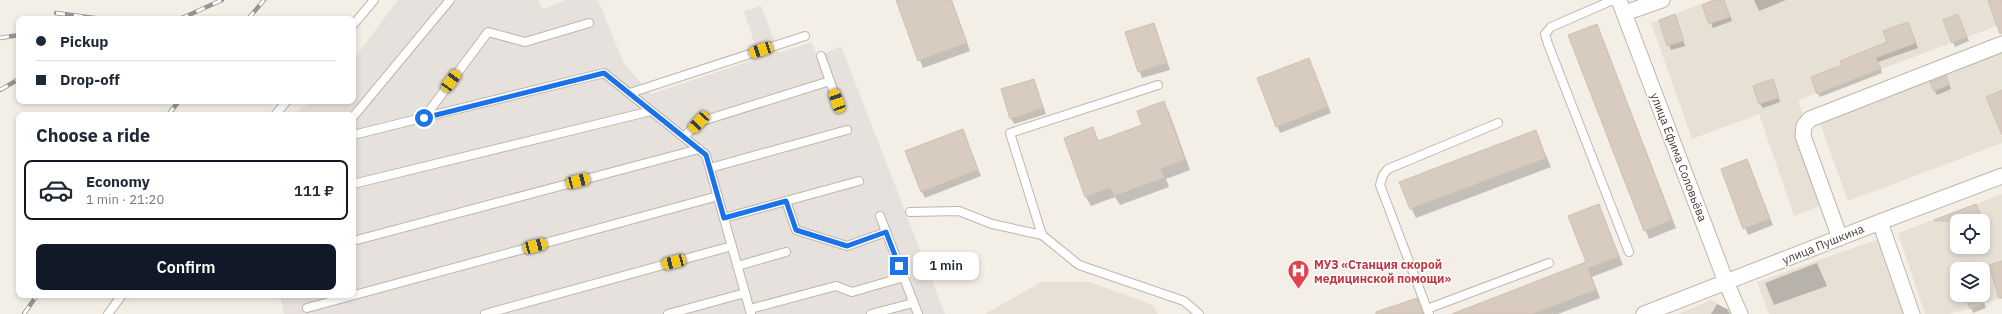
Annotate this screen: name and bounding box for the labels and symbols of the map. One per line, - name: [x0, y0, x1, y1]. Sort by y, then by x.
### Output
- car: [748, 41, 774, 59]
- car: [439, 68, 463, 94]
- car: [827, 88, 847, 114]
- street label: улица Ефима Соловьёва: [1647, 90, 1711, 224]
- route start: [415, 109, 433, 127]
- car: [686, 109, 712, 135]
- car: [565, 172, 591, 190]
- street label: улица Пушкина: [1780, 221, 1867, 267]
- car: [522, 237, 548, 255]
- callout: 1 min: [913, 252, 979, 280]
- car: [661, 253, 687, 271]
- route end: [890, 257, 908, 275]
- place label: МУЗ «Станция скорой медицинской помощи»: [1314, 257, 1451, 286]
- hospital icon: МУЗ «Станция скорой медицинской помощи»: [1286, 258, 1312, 291]

